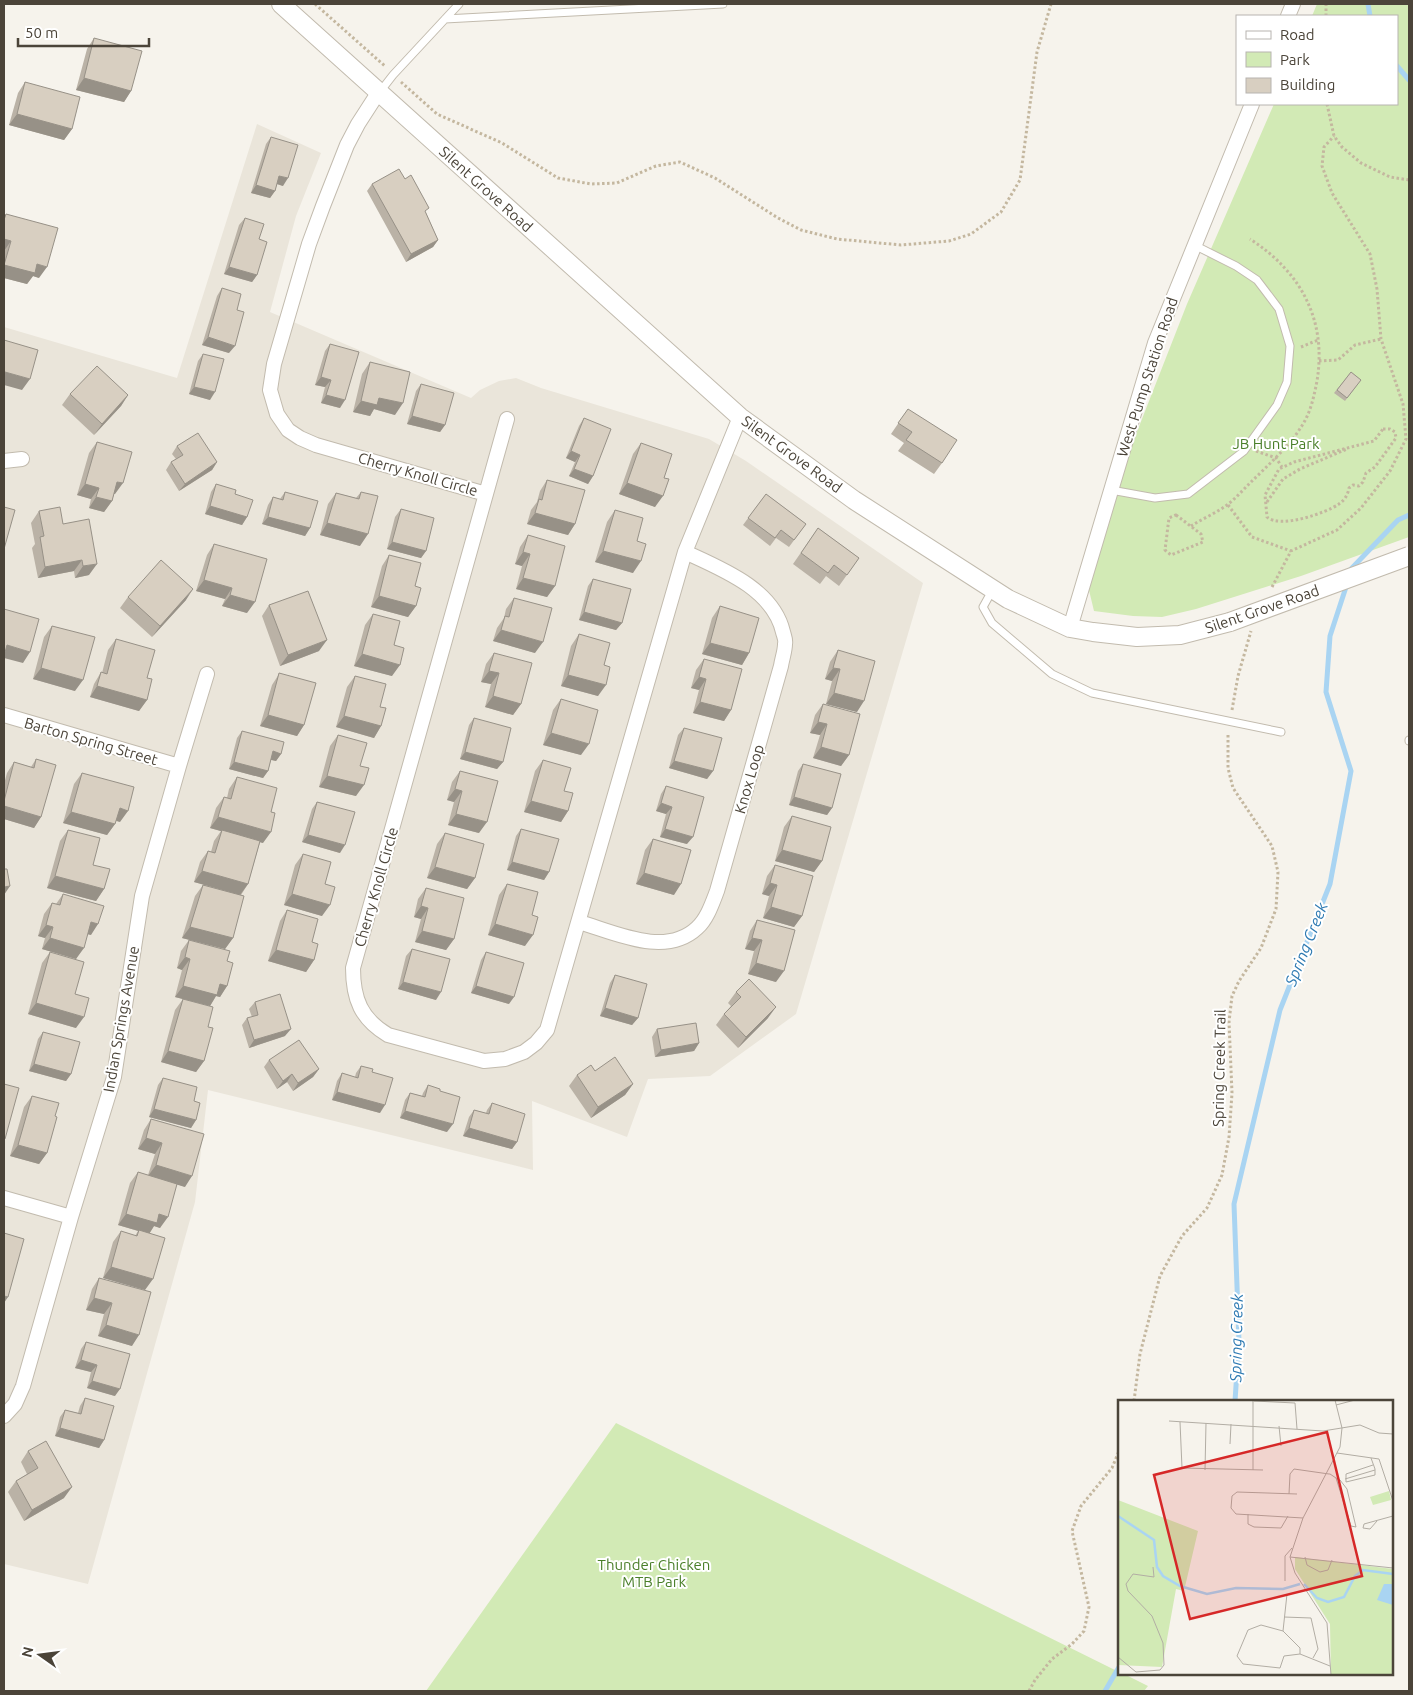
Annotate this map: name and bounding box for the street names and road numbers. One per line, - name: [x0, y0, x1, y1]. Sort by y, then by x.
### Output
- street label: Silent Grove Road: [436, 143, 536, 235]
- street label: West Pump Station Road: [1113, 295, 1181, 459]
- street label: Silent Grove Road: [739, 412, 845, 496]
- street label: Cherry Knoll Circle: [356, 449, 480, 499]
- street label: Silent Grove Road: [1203, 582, 1321, 636]
- street label: Barton Spring Street: [22, 714, 160, 768]
- street label: Knox Loop: [731, 742, 767, 816]
- street label: Cherry Knoll Circle: [351, 825, 401, 949]
- street label: Indian Springs Avenue: [100, 945, 142, 1093]
- street label: Spring Creek Trail: [1209, 1009, 1229, 1127]

